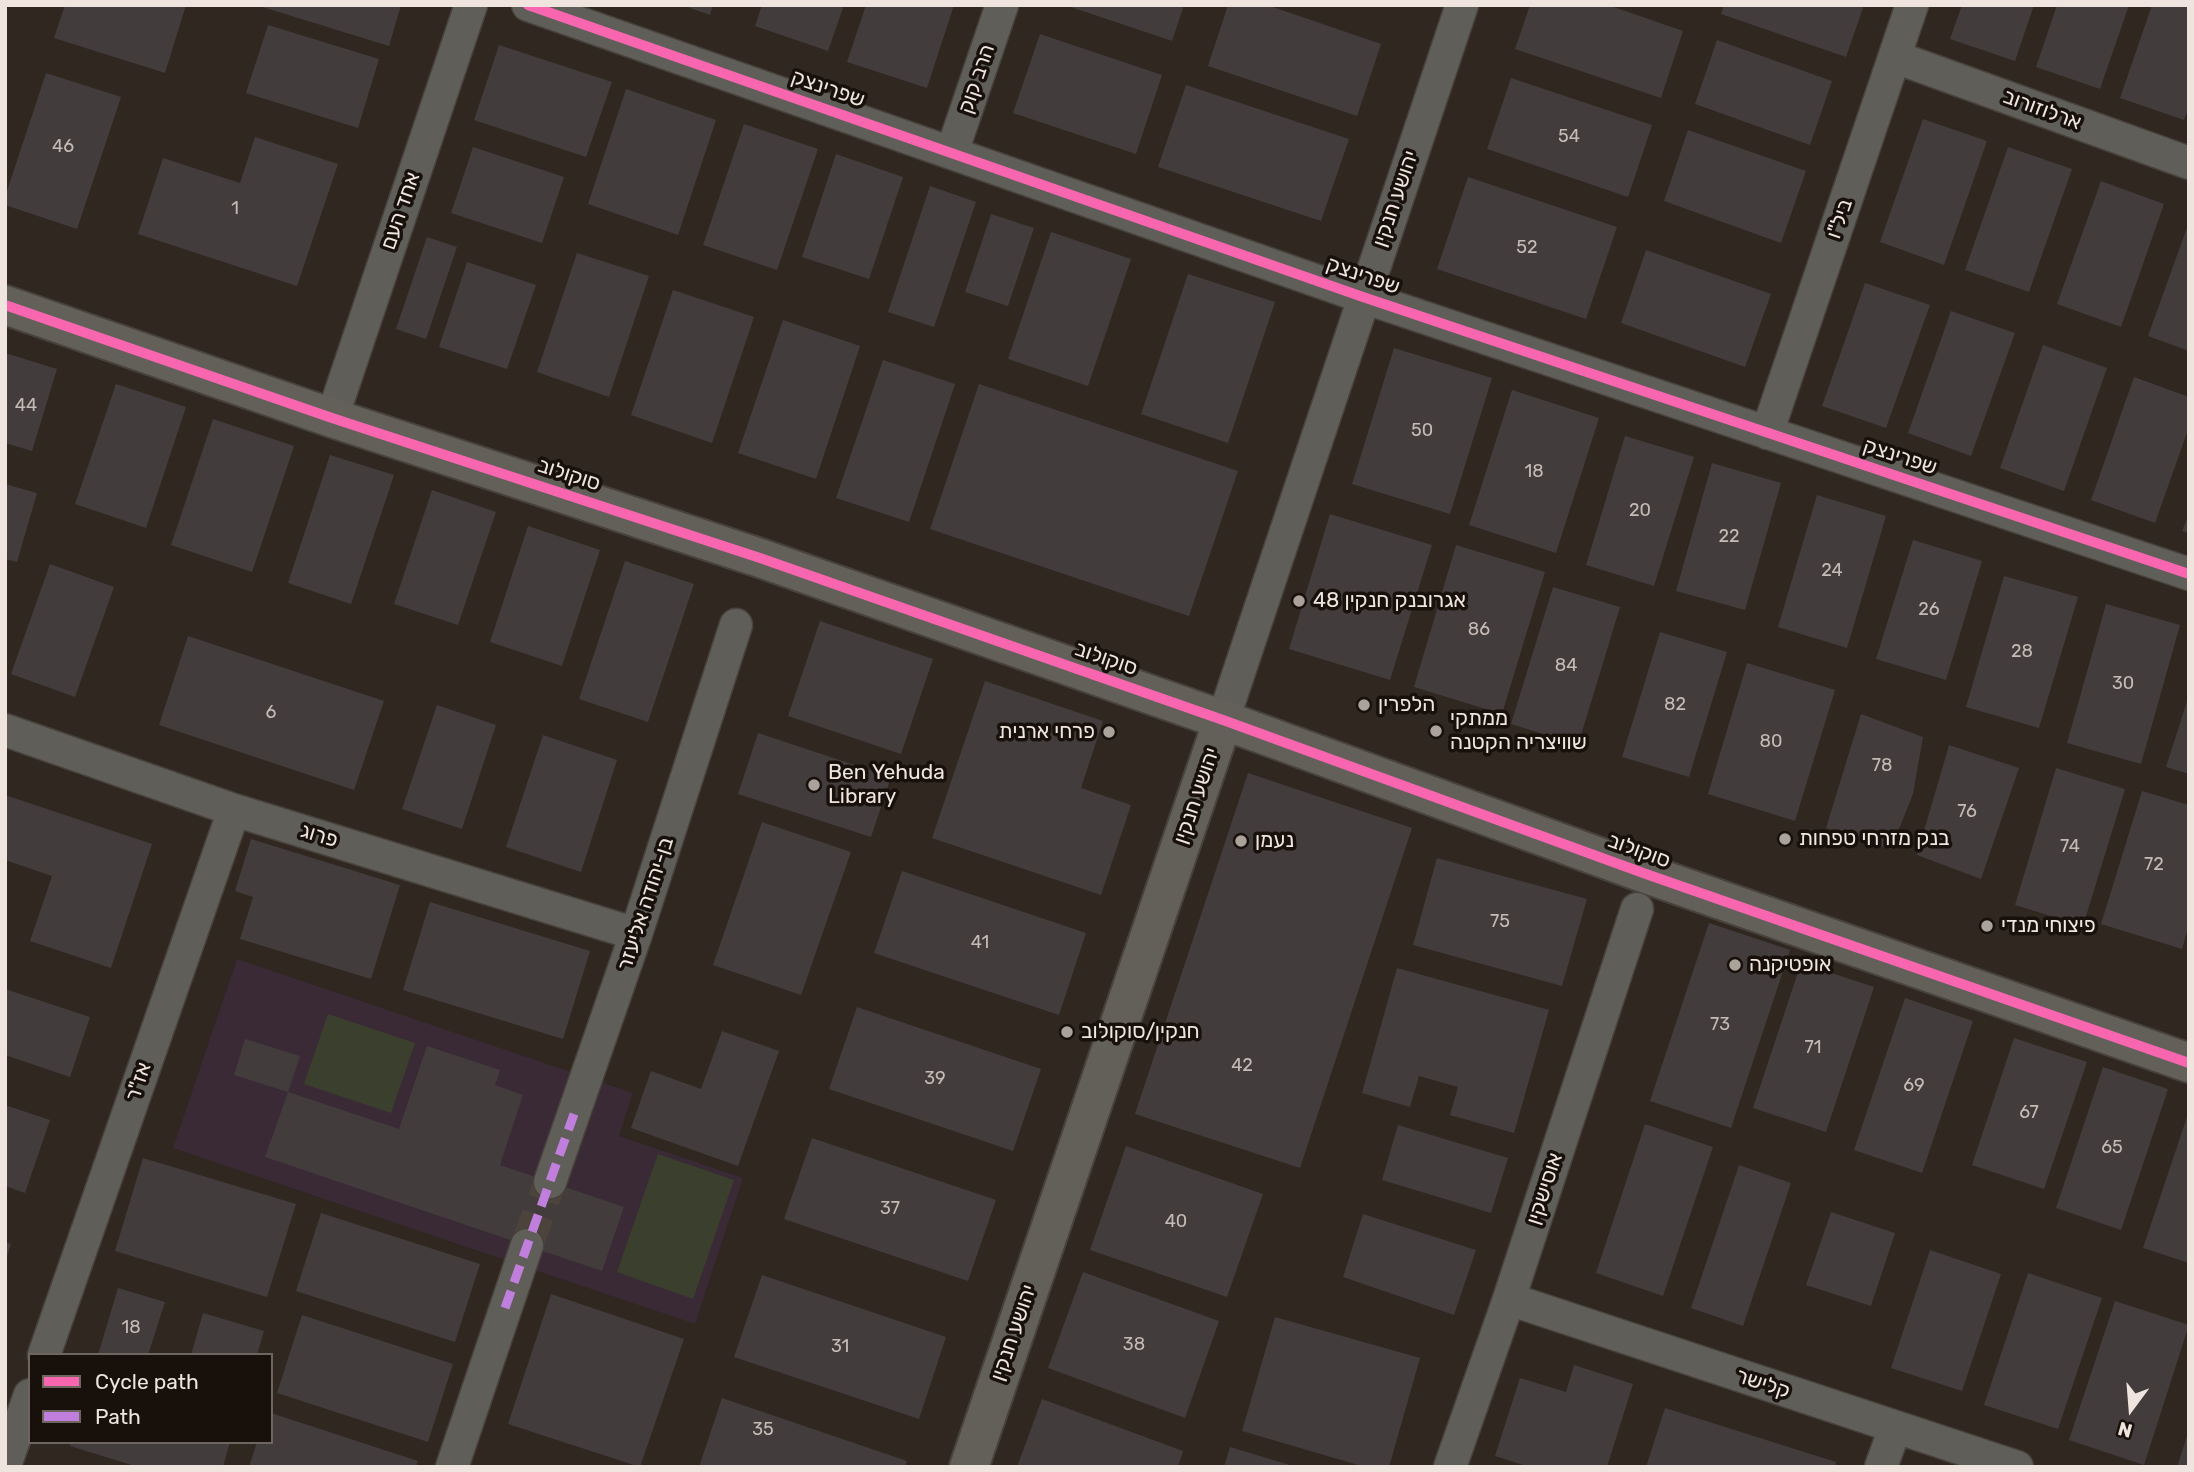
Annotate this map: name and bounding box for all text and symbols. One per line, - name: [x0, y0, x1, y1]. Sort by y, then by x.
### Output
- street label: הרב קוק: [953, 41, 1001, 117]
- street label: שפרינצק: [788, 65, 868, 113]
- street label: ארלוזורוב: [1999, 84, 2085, 136]
- house number: 54: [1558, 126, 1580, 148]
- house number: 46: [52, 136, 74, 158]
- street label: יהושע חנקין: [1368, 148, 1424, 250]
- street label: אחד העם: [376, 169, 426, 253]
- street label: ביל"ו: [1822, 196, 1858, 242]
- house number: 1: [231, 198, 239, 220]
- house number: 52: [1516, 237, 1538, 259]
- street label: שפרינצק: [1323, 252, 1403, 300]
- house number: 44: [15, 395, 37, 417]
- house number: 50: [1411, 420, 1433, 442]
- street label: שפרינצק: [1860, 433, 1940, 481]
- street label: סוקולוב: [534, 453, 604, 497]
- house number: 18: [1524, 461, 1544, 483]
- house number: 20: [1629, 500, 1651, 522]
- house number: 22: [1718, 526, 1740, 548]
- house number: 24: [1821, 560, 1843, 582]
- place label: אגרובנק חנקין 48: [1313, 588, 1466, 614]
- marker: אגרובנק חנקין 48: [1291, 593, 1307, 609]
- house number: 26: [1918, 599, 1940, 621]
- house number: 86: [1468, 619, 1490, 641]
- street label: סוקולוב: [1071, 637, 1141, 681]
- house number: 28: [2011, 641, 2033, 663]
- house number: 84: [1555, 655, 1577, 677]
- house number: 30: [2112, 673, 2134, 695]
- place label: הלפרין: [1378, 692, 1435, 718]
- house number: 82: [1664, 694, 1686, 716]
- marker: הלפרין: [1356, 697, 1372, 713]
- house number: 6: [266, 702, 276, 724]
- place label: ממתקי שוויצריה הקטנה: [1450, 706, 1587, 756]
- place label: פרחי ארנית: [999, 719, 1095, 745]
- marker: ממתקי שוויצריה הקטנה: [1428, 723, 1444, 739]
- marker: פרחי ארנית: [1101, 724, 1117, 740]
- house number: 80: [1760, 731, 1782, 753]
- street label: יהושע חנקין: [1169, 745, 1225, 847]
- house number: 78: [1872, 755, 1892, 777]
- place label: Ben Yehuda Library: [828, 760, 945, 810]
- marker: Ben Yehuda Library: [806, 777, 822, 793]
- house number: 76: [1957, 801, 1977, 823]
- street label: פרוג: [297, 818, 341, 854]
- place label: בנק מזרחי טפחות: [1799, 826, 1949, 852]
- place label: נעמן: [1255, 828, 1294, 854]
- street label: סוקולוב: [1604, 828, 1674, 874]
- marker: בנק מזרחי טפחות: [1777, 831, 1793, 847]
- marker: נעמן: [1233, 833, 1249, 849]
- street label: בן-יהודה אליעזר: [613, 834, 679, 974]
- house number: 74: [2060, 836, 2080, 858]
- house number: 72: [2144, 854, 2164, 876]
- house number: 75: [1490, 911, 1510, 933]
- place label: פיצוחי מנדי: [2001, 913, 2096, 939]
- marker: פיצוחי מנדי: [1979, 918, 1995, 934]
- house number: 41: [971, 932, 989, 954]
- place label: אופטיקנה: [1749, 952, 1831, 978]
- marker: אופטיקנה: [1727, 957, 1743, 973]
- house number: 73: [1710, 1014, 1730, 1036]
- place label: חנקין/סוקולוב: [1081, 1019, 1200, 1045]
- marker: חנקין/סוקולוב: [1059, 1024, 1075, 1040]
- house number: 71: [1805, 1037, 1821, 1059]
- house number: 42: [1231, 1055, 1253, 1077]
- street label: אז"ר: [121, 1059, 157, 1105]
- house number: 39: [924, 1068, 946, 1090]
- house number: 69: [1903, 1075, 1925, 1097]
- house number: 67: [2019, 1102, 2039, 1124]
- house number: 65: [2101, 1137, 2123, 1159]
- street label: אוסישקין: [1522, 1150, 1568, 1228]
- house number: 37: [880, 1198, 900, 1220]
- house number: 40: [1165, 1211, 1187, 1233]
- street label: יהושע חנקין: [986, 1282, 1042, 1384]
- house number: 18: [121, 1317, 141, 1339]
- house number: 38: [1123, 1334, 1145, 1356]
- house number: 31: [831, 1336, 849, 1358]
- legend: [28, 1353, 273, 1444]
- street label: קלישר: [1733, 1363, 1793, 1405]
- text: Cycle path: [95, 1369, 199, 1394]
- north arrow: [2096, 1374, 2166, 1444]
- text: Path: [95, 1404, 141, 1429]
- text: N: [2115, 1417, 2135, 1443]
- house number: 35: [752, 1419, 774, 1441]

